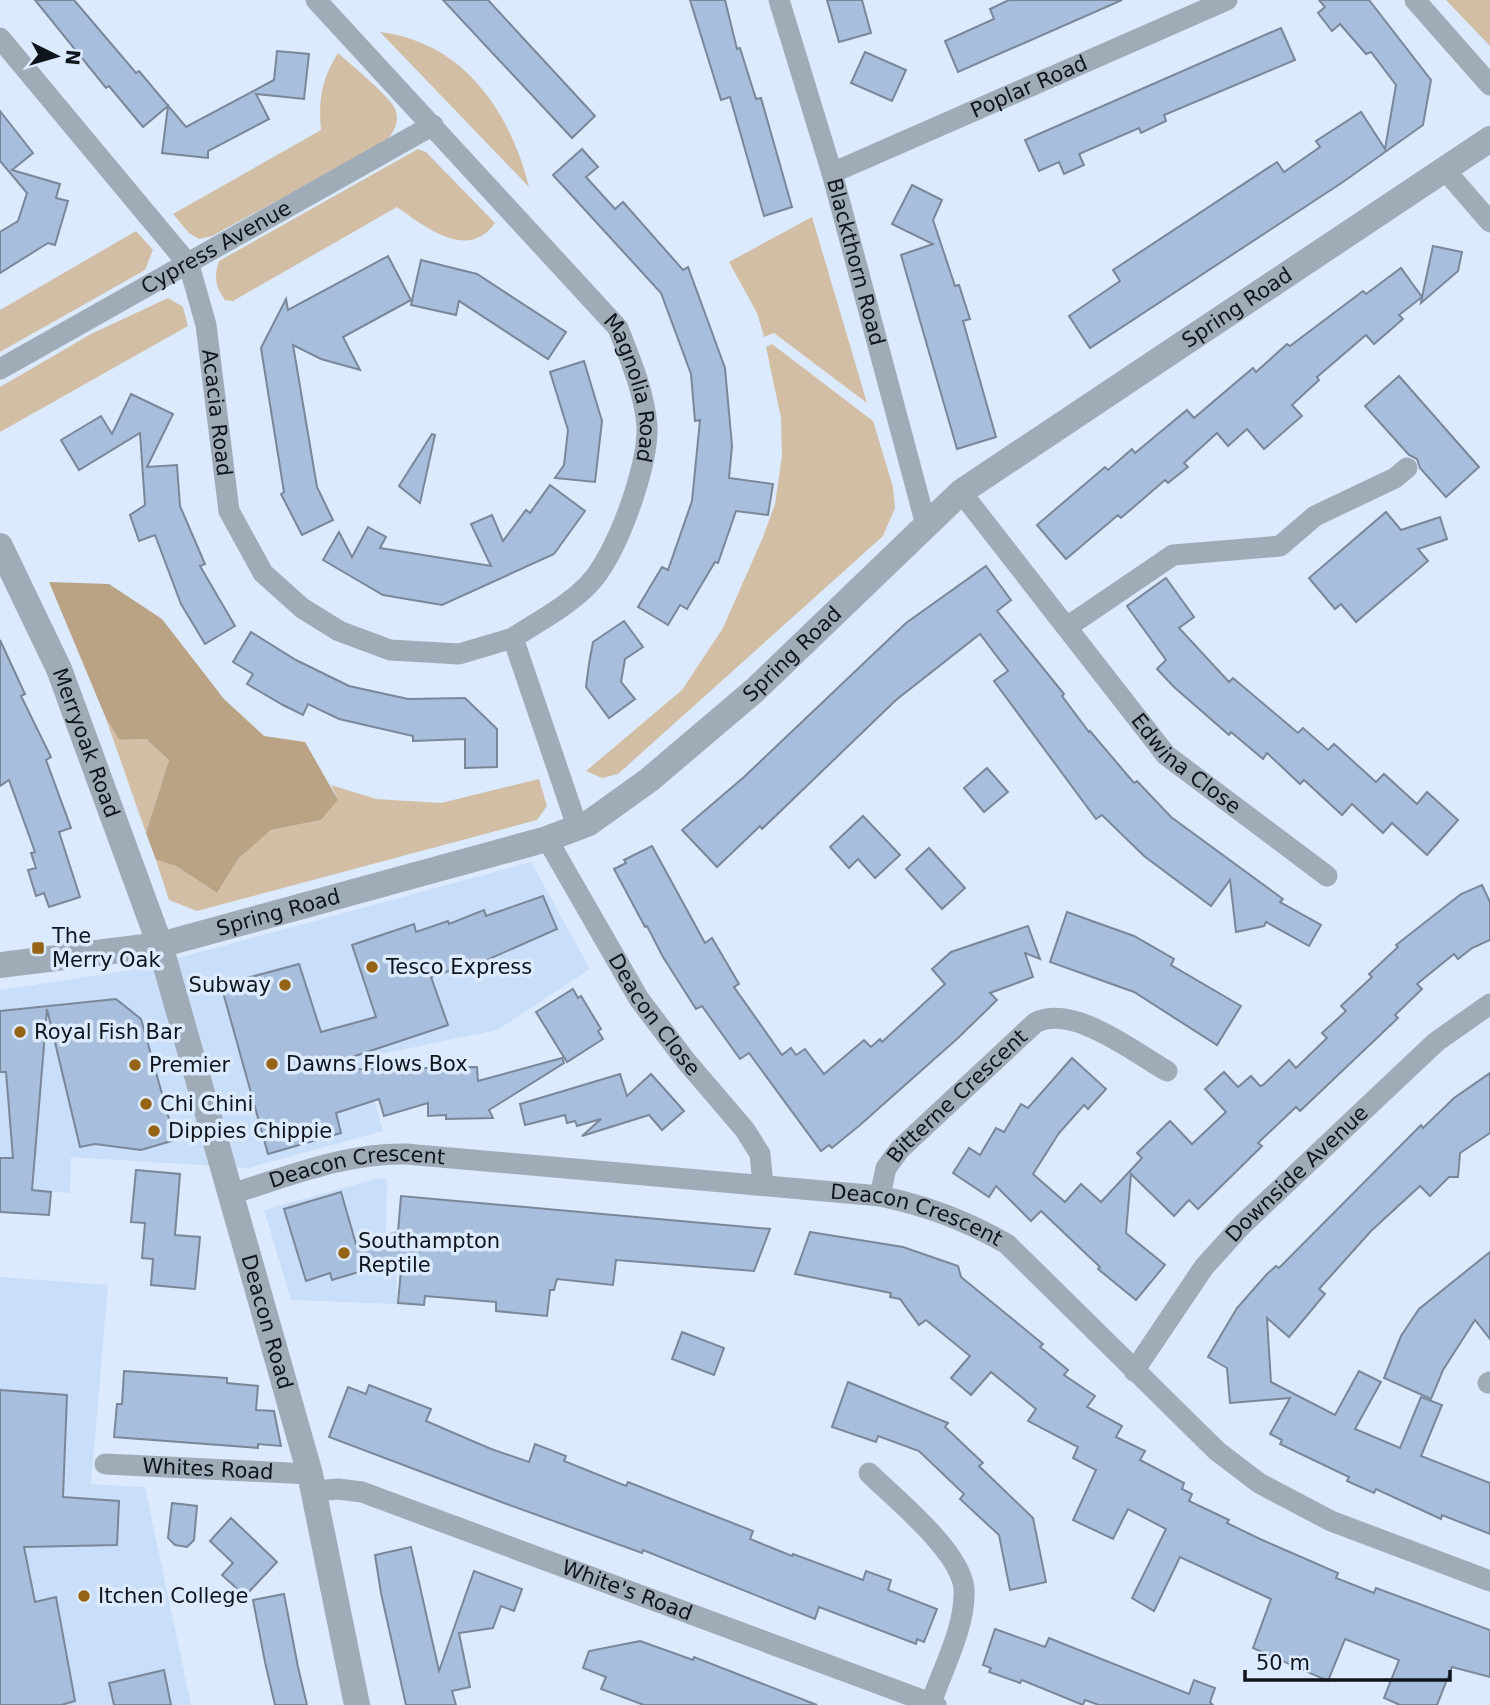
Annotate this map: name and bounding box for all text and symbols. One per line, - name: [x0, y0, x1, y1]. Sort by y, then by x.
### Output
- north arrow: [21, 21, 91, 91]
- text: N: [61, 49, 85, 66]
- street label: Poplar Road: [967, 51, 1091, 123]
- street label: Blackthorn Road: [822, 176, 890, 348]
- street label: Cypress Avenue: [137, 196, 295, 299]
- street label: Spring Road: [1178, 262, 1297, 353]
- street label: Magnolia Road: [599, 309, 659, 464]
- street label: Acacia Road: [197, 348, 237, 478]
- street label: Spring Road: [738, 601, 846, 707]
- street label: Merryoak Road: [48, 665, 124, 821]
- street label: Edwina Close: [1126, 709, 1246, 819]
- street label: Spring Road: [214, 884, 343, 941]
- place label: The Merry Oak: [51, 924, 161, 972]
- marker: The Merry Oak: [30, 940, 46, 956]
- street label: Deacon Close: [603, 949, 705, 1081]
- place label: Tesco Express: [385, 955, 532, 979]
- marker: Tesco Express: [364, 959, 380, 975]
- place label: Subway: [189, 973, 271, 997]
- marker: Subway: [277, 977, 293, 993]
- place label: Royal Fish Bar: [34, 1020, 182, 1044]
- marker: Royal Fish Bar: [12, 1024, 28, 1040]
- street label: Bitterne Crescent: [882, 1025, 1032, 1167]
- place label: Dawns Flows Box: [286, 1052, 468, 1076]
- place label: Premier: [149, 1053, 231, 1077]
- marker: Dawns Flows Box: [264, 1056, 280, 1072]
- marker: Premier: [127, 1057, 143, 1073]
- place label: Chi Chini: [160, 1092, 253, 1116]
- marker: Chi Chini: [138, 1096, 154, 1112]
- street label: Downside Avenue: [1221, 1101, 1373, 1247]
- place label: Dippies Chippie: [168, 1119, 332, 1143]
- marker: Dippies Chippie: [146, 1123, 162, 1139]
- street label: Deacon Crescent: [266, 1142, 446, 1193]
- street label: Deacon Crescent: [829, 1180, 1007, 1251]
- place label: Southampton Reptile: [358, 1229, 500, 1277]
- marker: Southampton Reptile: [336, 1245, 352, 1261]
- street label: Deacon Road: [236, 1252, 297, 1392]
- street label: Whites Road: [142, 1454, 274, 1484]
- street label: White's Road: [559, 1555, 696, 1625]
- place label: Itchen College: [98, 1584, 249, 1608]
- marker: Itchen College: [76, 1588, 92, 1604]
- scale bar: [1245, 1638, 1450, 1682]
- text: 50 m: [1256, 1651, 1310, 1675]

